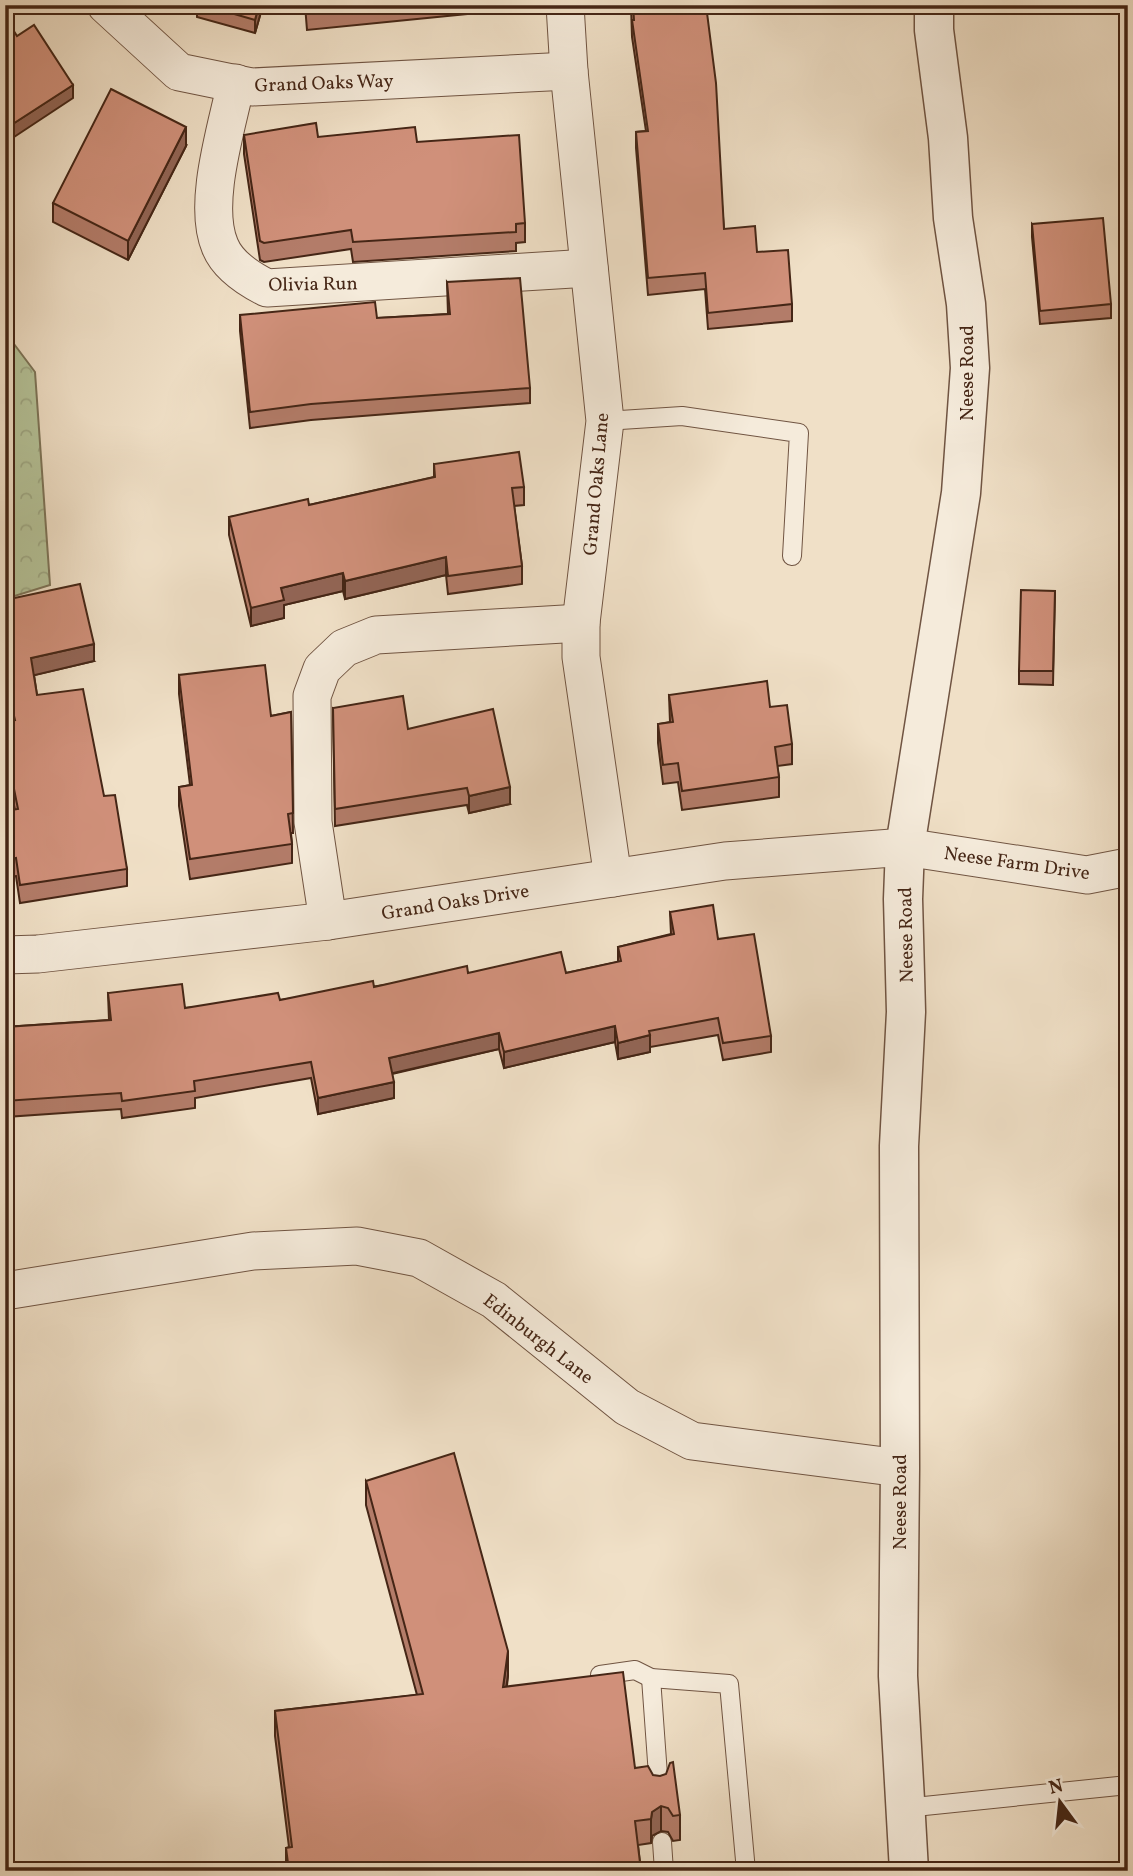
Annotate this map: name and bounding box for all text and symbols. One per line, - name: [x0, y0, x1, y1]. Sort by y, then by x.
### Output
- street label: Grand Oaks Way: [254, 69, 394, 99]
- street label: Olivia Run: [268, 271, 358, 299]
- street label: Neese Road: [955, 325, 981, 421]
- street label: Grand Oaks Lane: [578, 412, 616, 557]
- street label: Neese Farm Drive: [942, 841, 1091, 887]
- street label: Grand Oaks Drive: [380, 878, 531, 927]
- street label: Neese Road: [893, 887, 921, 983]
- street label: Edinburgh Lane: [477, 1288, 598, 1391]
- street label: Neese Road: [888, 1454, 914, 1550]
- north arrow: [1024, 1768, 1094, 1838]
- text: N: [1046, 1773, 1066, 1802]

